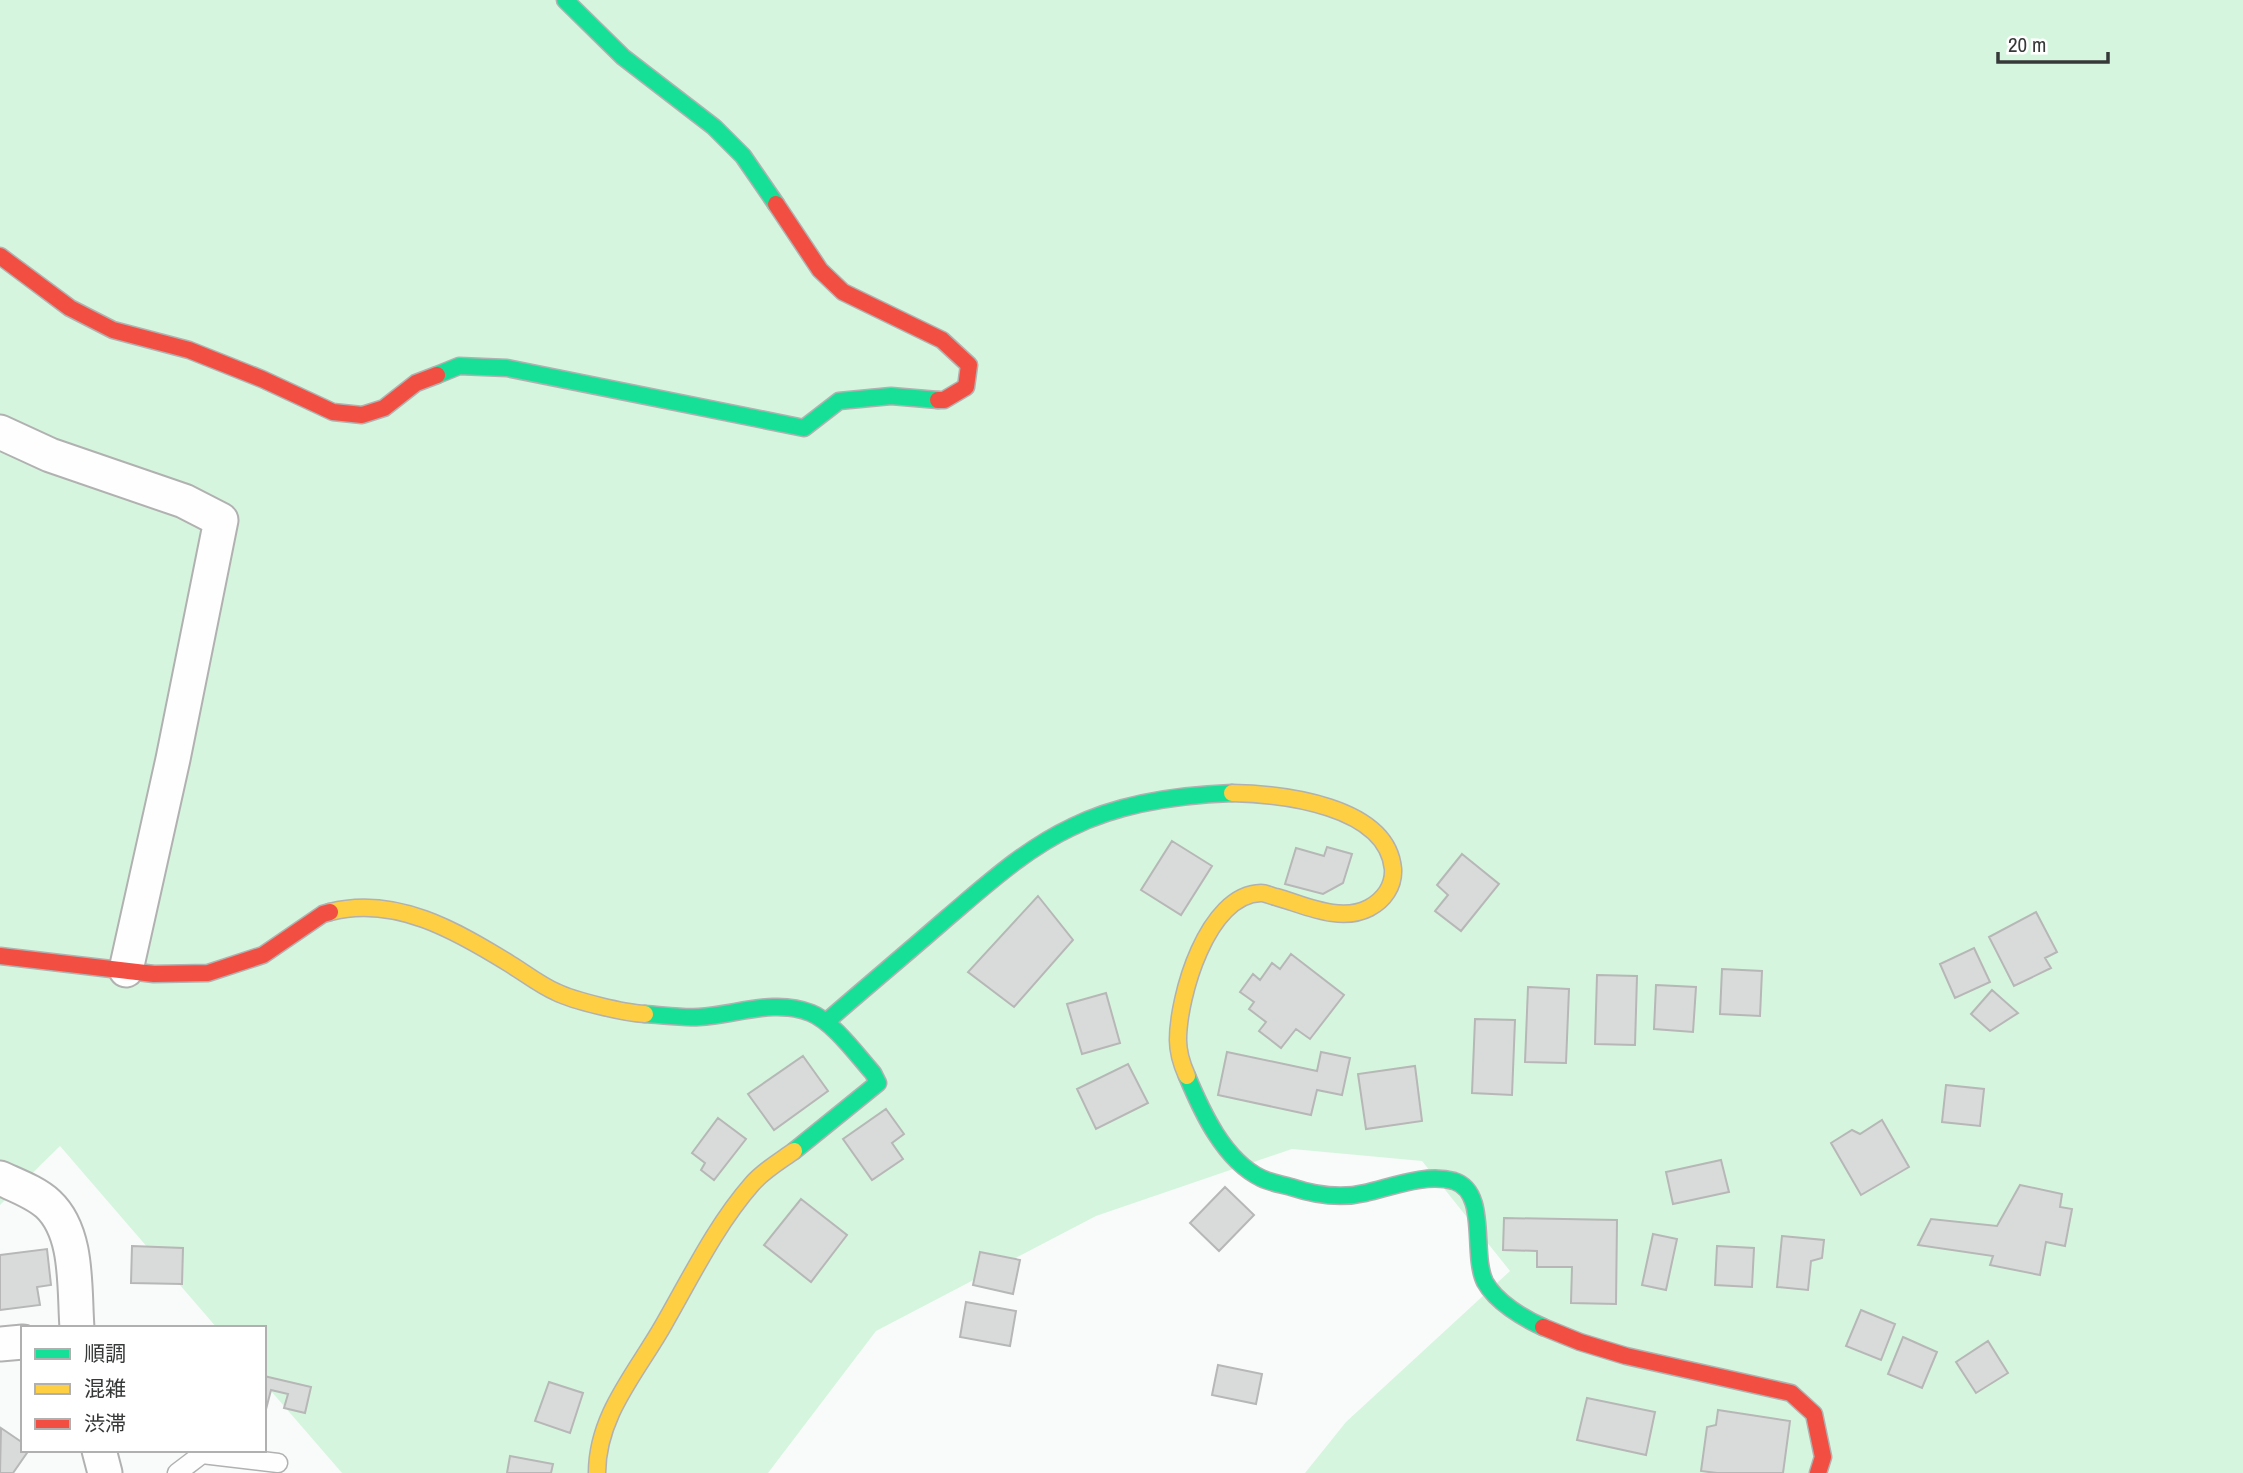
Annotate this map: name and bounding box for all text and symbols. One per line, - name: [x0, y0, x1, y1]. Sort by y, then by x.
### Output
- scale bar: [1998, 21, 2108, 65]
- text: 20 m: [2008, 30, 2046, 59]
- legend: [21, 1326, 266, 1452]
- text: 順調: [84, 1339, 126, 1368]
- text: 混雑: [84, 1374, 126, 1403]
- text: 渋滞: [84, 1409, 126, 1438]

